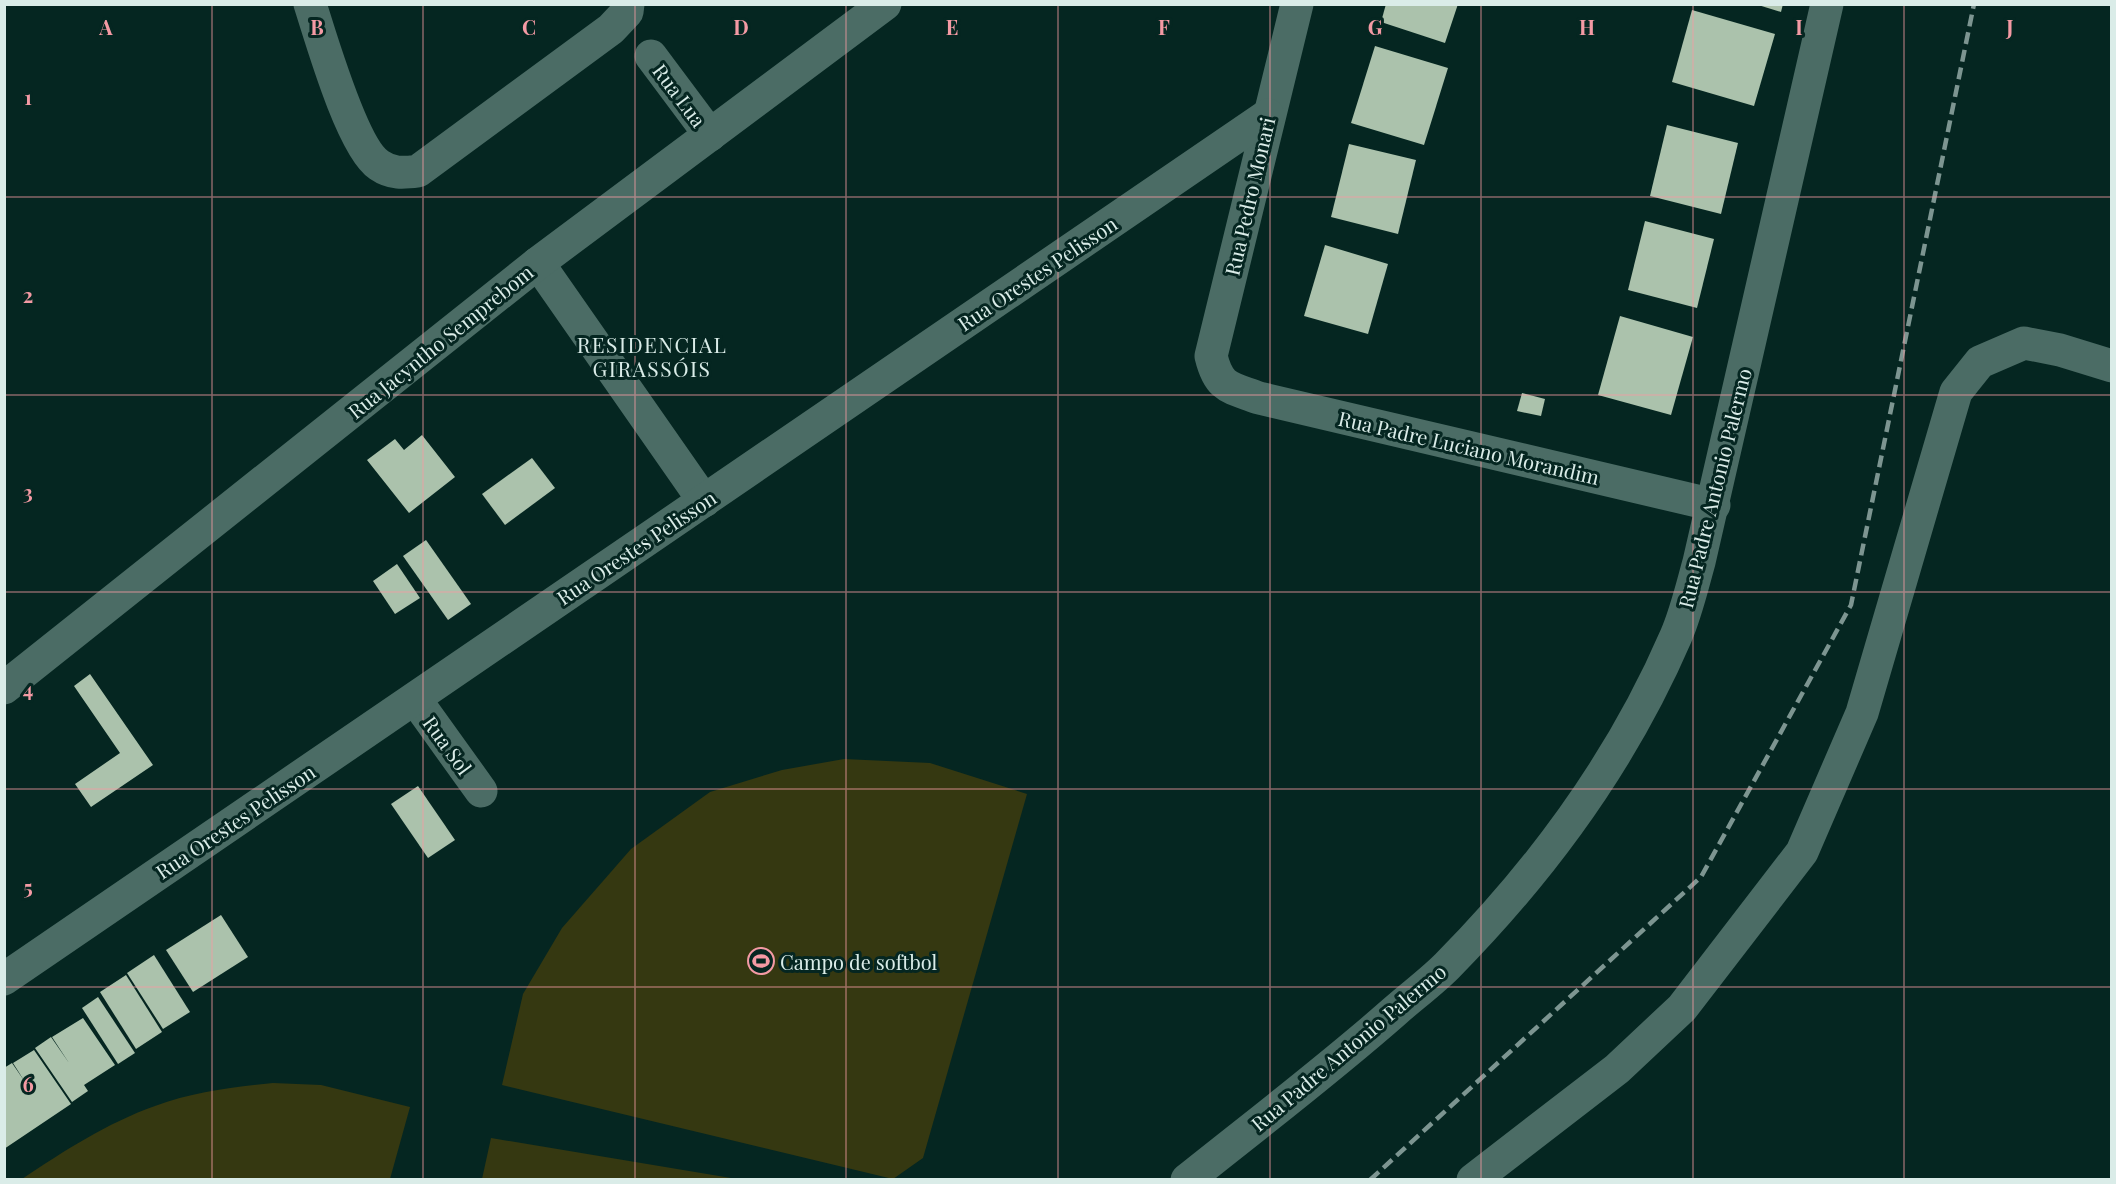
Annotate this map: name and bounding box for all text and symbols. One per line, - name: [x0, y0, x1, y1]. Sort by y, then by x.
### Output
- text: A: [98, 13, 113, 40]
- text: B: [310, 13, 324, 40]
- text: C: [522, 13, 536, 40]
- text: D: [733, 13, 749, 40]
- text: E: [946, 13, 958, 40]
- text: F: [1158, 13, 1170, 40]
- text: G: [1368, 13, 1383, 40]
- text: H: [1579, 13, 1595, 40]
- text: I: [1795, 13, 1803, 40]
- text: J: [2005, 13, 2014, 40]
- street label: Rua Lua: [647, 58, 713, 132]
- text: 1: [24, 83, 32, 110]
- street label: Rua Pedro Monari: [1218, 114, 1280, 278]
- street label: Rua Orestes Pelisson: [952, 210, 1122, 336]
- street label: Rua Jacyntho Semprebom: [342, 258, 538, 424]
- text: 2: [23, 281, 33, 308]
- district label: RESIDENCIAL GIRASSÓIS: [577, 330, 727, 382]
- street label: Rua Padre Antonio Palermo: [1671, 365, 1757, 611]
- street label: Rua Padre Luciano Morandim: [1336, 404, 1602, 490]
- text: 3: [23, 478, 33, 505]
- street label: Rua Orestes Pelisson: [551, 484, 721, 610]
- text: 4: [23, 675, 33, 702]
- street label: Rua Sol: [418, 710, 479, 780]
- street label: Rua Orestes Pelisson: [150, 758, 320, 884]
- text: 5: [23, 873, 33, 900]
- sports icon: Campo de softbol: [746, 946, 776, 976]
- place label: Campo de softbol: [780, 948, 937, 975]
- street label: Rua Padre Antonio Palermo: [1245, 957, 1451, 1137]
- text: 6: [22, 1070, 34, 1097]

